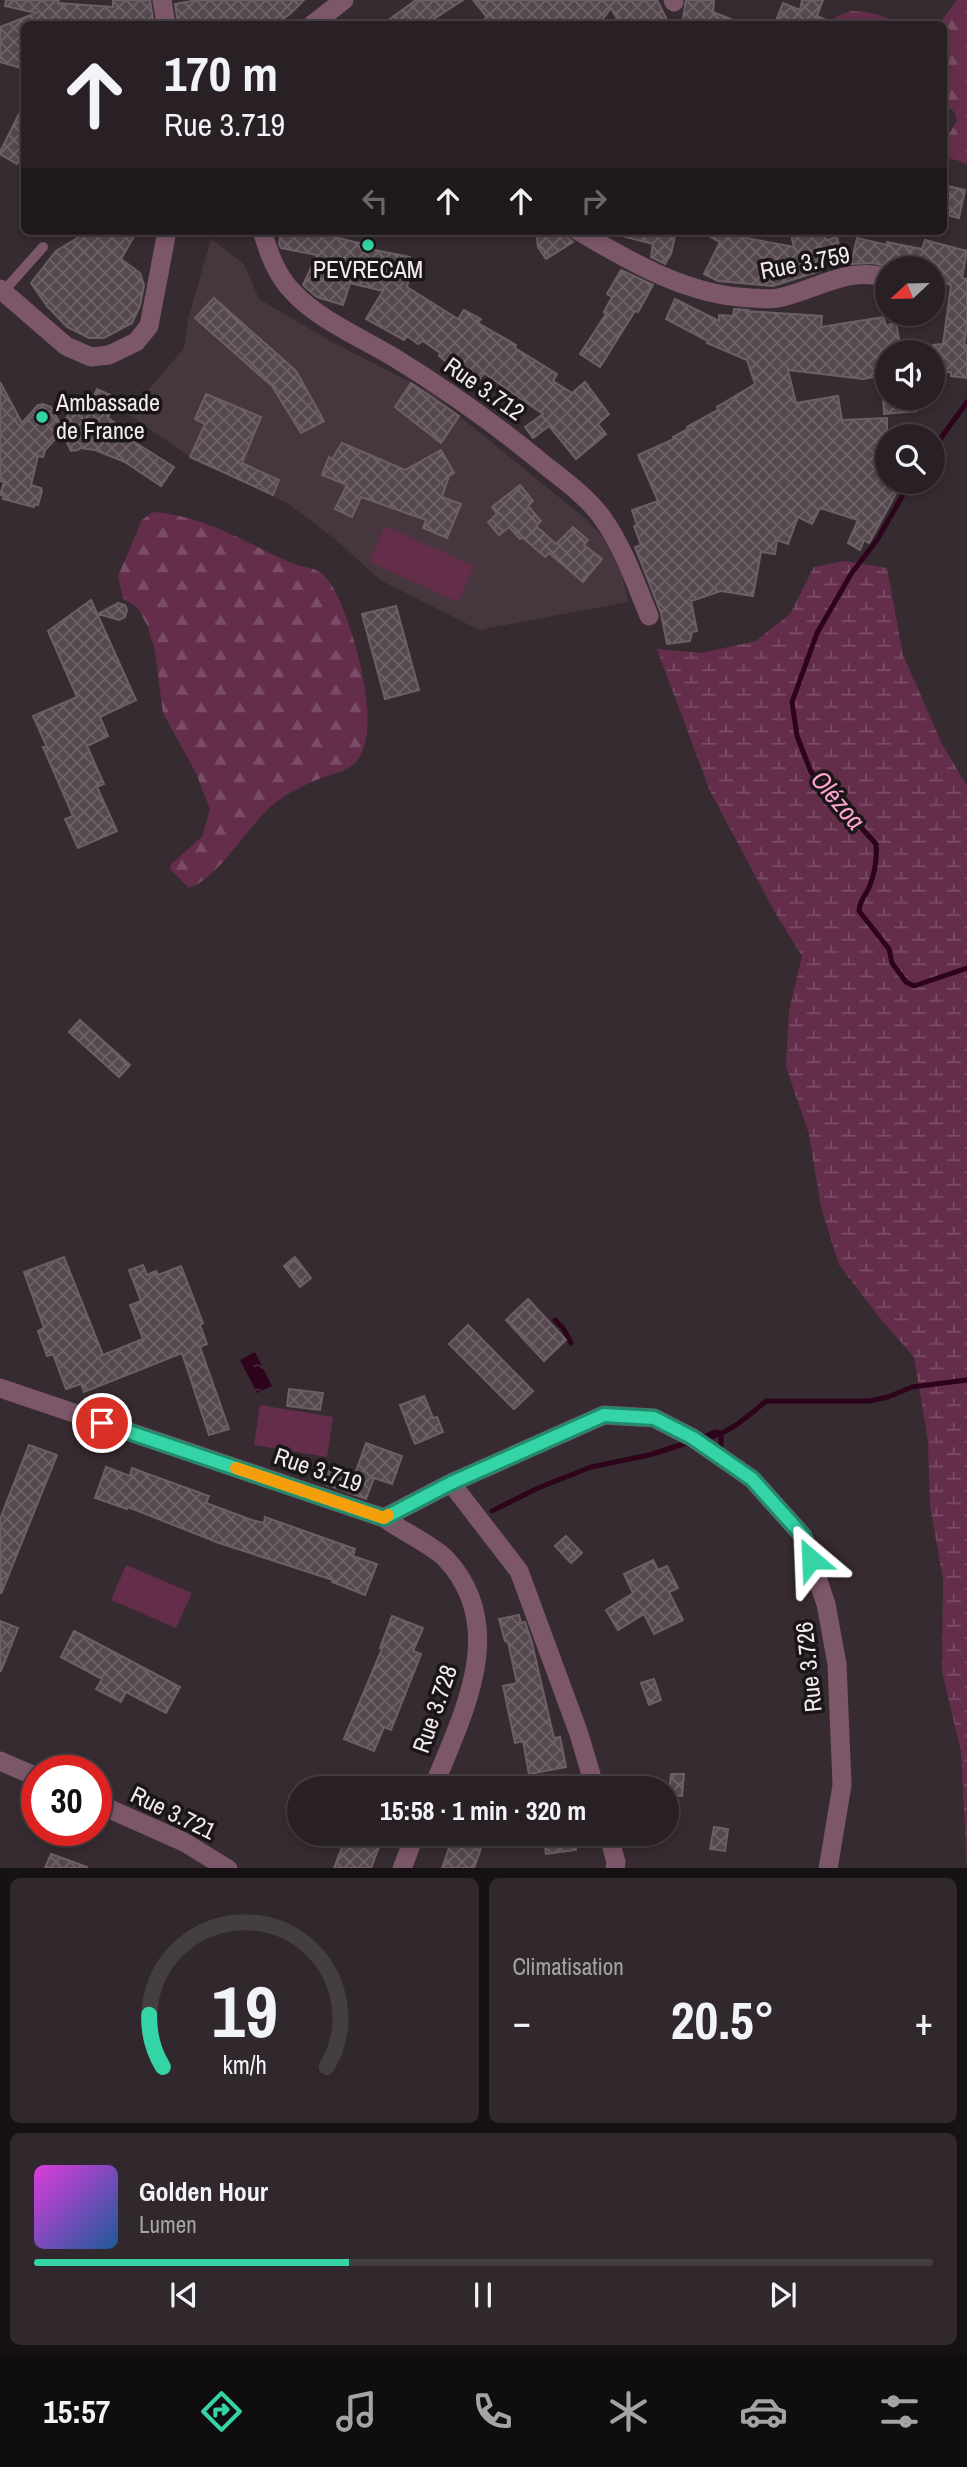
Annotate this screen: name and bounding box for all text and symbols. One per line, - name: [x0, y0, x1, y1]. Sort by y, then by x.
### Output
- text: 170 m: [164, 40, 278, 106]
- icon: ahead: [49, 49, 140, 140]
- text: Rue 3.719: [164, 103, 285, 146]
- icon: left: [356, 182, 394, 220]
- icon: ahead: [429, 182, 467, 220]
- icon: ahead: [502, 182, 540, 220]
- icon: right: [575, 182, 613, 220]
- marker: PEVRECAM: [360, 237, 376, 253]
- street label: Rue 3.759: [757, 238, 852, 286]
- place label: PEVRECAM: [313, 253, 423, 285]
- north arrow: [875, 256, 945, 326]
- map controls: [875, 256, 945, 494]
- button: sound: [875, 340, 945, 410]
- street label: Rue 3.712: [438, 349, 531, 427]
- place label: Ambassade de France: [55, 386, 160, 446]
- marker: Ambassade de France: [34, 409, 50, 425]
- button: search: [875, 424, 945, 494]
- water label: Olézoa: [803, 763, 874, 837]
- pin: [72, 1393, 132, 1453]
- icon: arrive: [83, 1404, 121, 1442]
- street label: Rue 3.719: [270, 1439, 366, 1499]
- position arrow: [774, 1522, 848, 1596]
- street label: Rue 3.726: [787, 1620, 829, 1714]
- street label: Rue 3.728: [404, 1661, 464, 1757]
- speed limit sign: 30: [21, 1755, 112, 1846]
- street label: Rue 3.721: [126, 1778, 221, 1846]
- text: 15:58 · 1 min · 320 m: [380, 1793, 586, 1828]
- text: Climatisation: [513, 1951, 624, 1982]
- text: 19: [211, 1962, 277, 2060]
- text: 20.5°: [671, 1985, 775, 2055]
- text: −: [513, 1996, 531, 2047]
- text: +: [915, 1996, 933, 2047]
- text: km/h: [222, 2047, 266, 2081]
- text: Golden Hour: [139, 2174, 268, 2209]
- text: Lumen: [139, 2209, 197, 2240]
- icon: previous: [165, 2276, 203, 2314]
- icon: pause: [464, 2276, 502, 2314]
- icon: next: [764, 2276, 802, 2314]
- icon: directions: [197, 2387, 246, 2436]
- icon: music: [332, 2387, 381, 2436]
- icon: phone: [468, 2387, 517, 2436]
- icon: climate: [604, 2387, 653, 2436]
- icon: car: [739, 2387, 788, 2436]
- icon: filters: [875, 2387, 924, 2436]
- text: 15:57: [43, 2390, 110, 2433]

